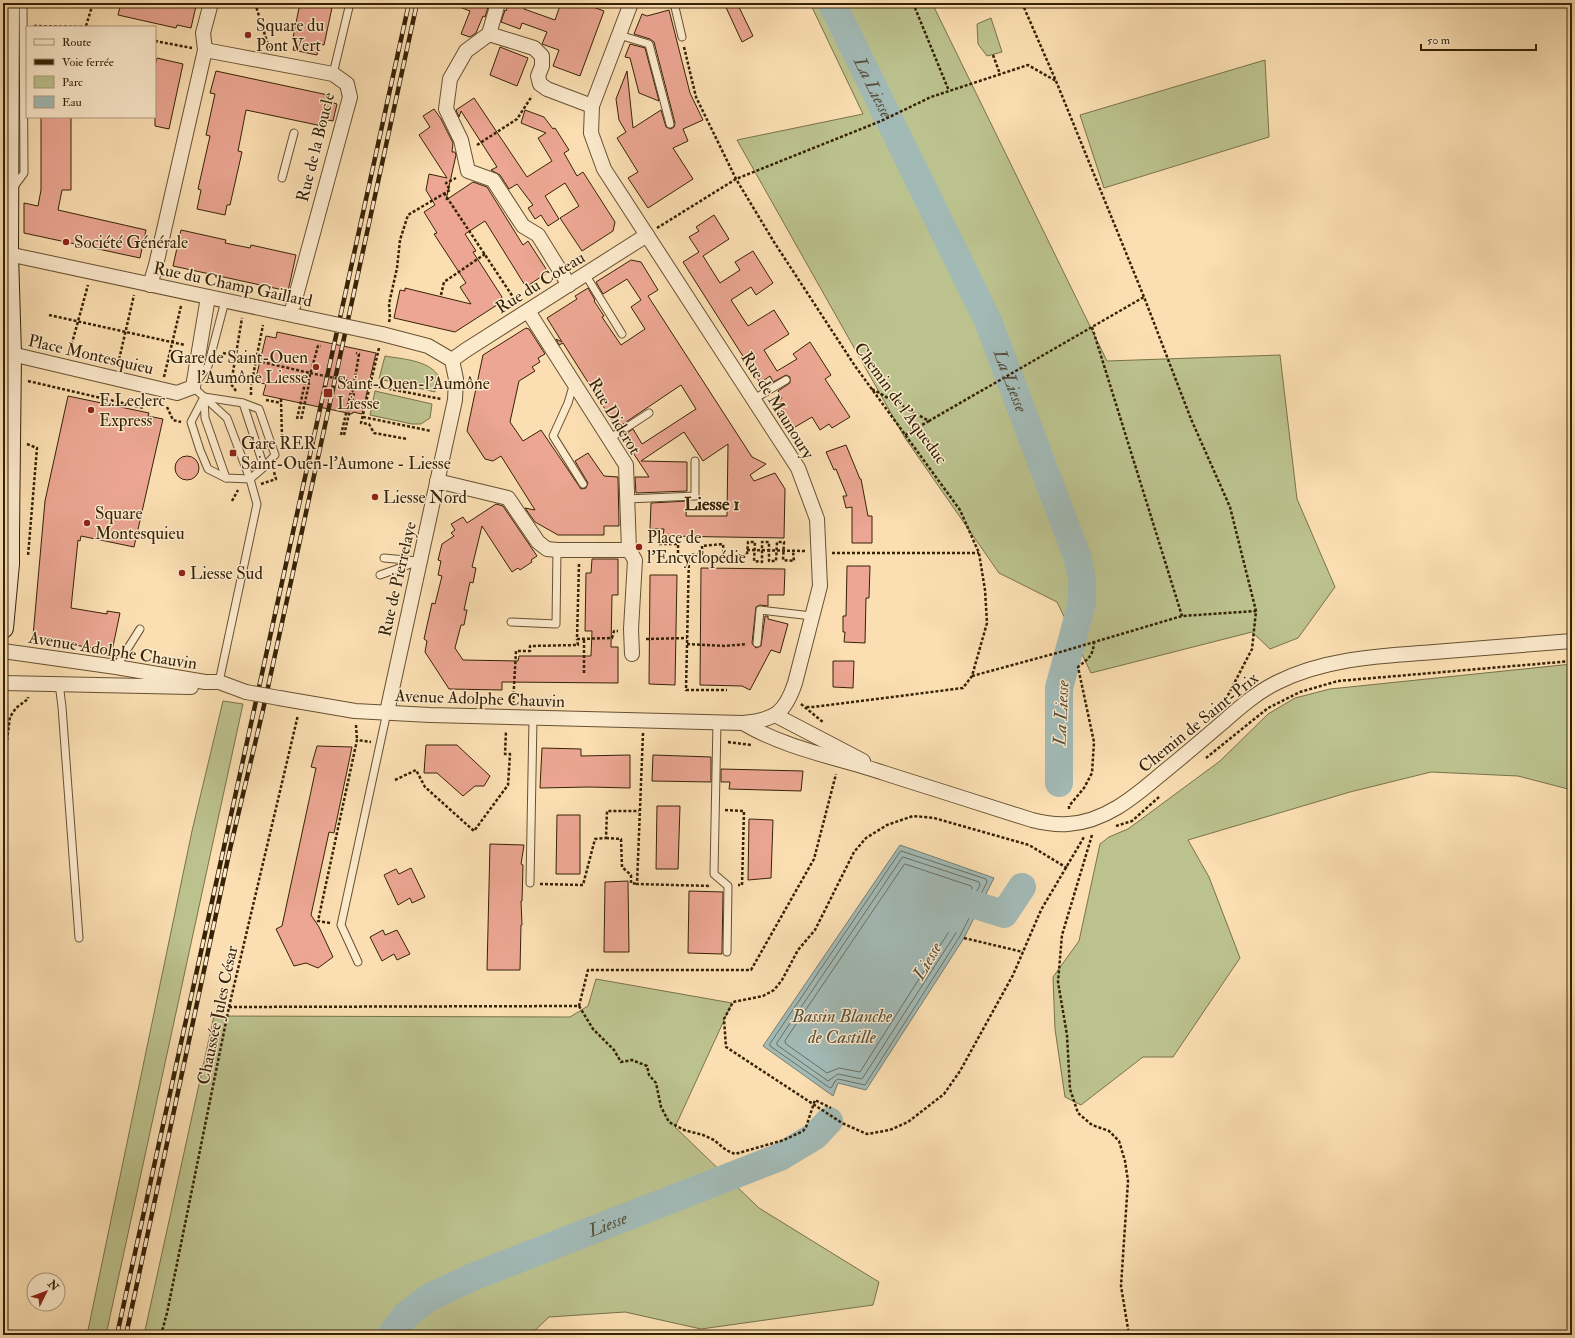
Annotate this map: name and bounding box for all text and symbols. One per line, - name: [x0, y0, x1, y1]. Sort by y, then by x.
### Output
- place label: Square du Pont Vert: [256, 15, 324, 56]
- legend: [26, 26, 156, 118]
- scale bar: [1421, 26, 1536, 52]
- marker: Square du Pont Vert: [243, 30, 253, 40]
- text: 50 m: [1427, 33, 1451, 48]
- text: Route: [62, 35, 91, 50]
- water label: La Liesse: [848, 52, 898, 123]
- text: Voie ferrée: [62, 55, 114, 70]
- text: Parc: [62, 75, 83, 90]
- street label: Rue de la Boucle: [292, 90, 339, 204]
- text: Eau: [62, 95, 82, 110]
- place label: Société Générale: [74, 232, 188, 253]
- marker: Société Générale: [61, 237, 71, 247]
- street label: Rue du Coteau: [492, 247, 589, 318]
- street label: Rue du Champ Gaillard: [151, 257, 315, 313]
- street label: Place Montesquieu: [26, 330, 156, 379]
- street label: Chemin de l'Aqueduc: [849, 338, 952, 468]
- water label: La Liesse: [987, 345, 1033, 416]
- place label: Gare de Saint-Ouen l'Aumône Liesse: [170, 347, 308, 388]
- street label: Rue de Maunoury: [735, 348, 819, 464]
- marker: Gare de Saint-Ouen l'Aumône Liesse: [311, 362, 321, 372]
- place label: Saint-Ouen-l'Aumône Liesse: [337, 373, 490, 414]
- street label: Rue Diderot: [584, 374, 646, 459]
- marker: Saint-Ouen-l'Aumône Liesse: [322, 387, 334, 399]
- place label: E.Leclerc Express: [99, 390, 165, 432]
- marker: E.Leclerc Express: [86, 405, 96, 415]
- place label: Gare RER Saint-Ouen-l'Aumone - Liesse: [241, 433, 451, 474]
- marker: Gare RER Saint-Ouen-l'Aumone - Liesse: [228, 448, 238, 458]
- place label: Liesse Nord: [383, 487, 467, 508]
- marker: Liesse Nord: [370, 492, 380, 502]
- district label: Liesse 1: [684, 493, 740, 516]
- place label: Square Montesquieu: [95, 503, 185, 544]
- marker: Square Montesquieu: [82, 518, 92, 528]
- street label: Rue de Pierrelaye: [374, 520, 422, 639]
- place label: Place de l'Encyclopédie: [647, 527, 746, 569]
- marker: Place de l'Encyclopédie: [634, 542, 644, 552]
- place label: Liesse Sud: [190, 563, 263, 584]
- marker: Liesse Sud: [177, 568, 187, 578]
- street label: Avenue Adolphe Chauvin: [26, 627, 199, 675]
- street label: Chemin de Saint-Prix: [1134, 667, 1263, 777]
- water label: La Liesse: [1048, 679, 1075, 747]
- street label: Avenue Adolphe Chauvin: [393, 685, 566, 713]
- water label: Liesse: [907, 937, 948, 985]
- street label: Chaussée Jules César: [193, 943, 244, 1087]
- water label: Bassin Blanche de Castille: [791, 1005, 893, 1049]
- water label: Liesse: [584, 1206, 632, 1243]
- north arrow: [26, 1272, 66, 1312]
- text: N: [44, 1277, 62, 1295]

